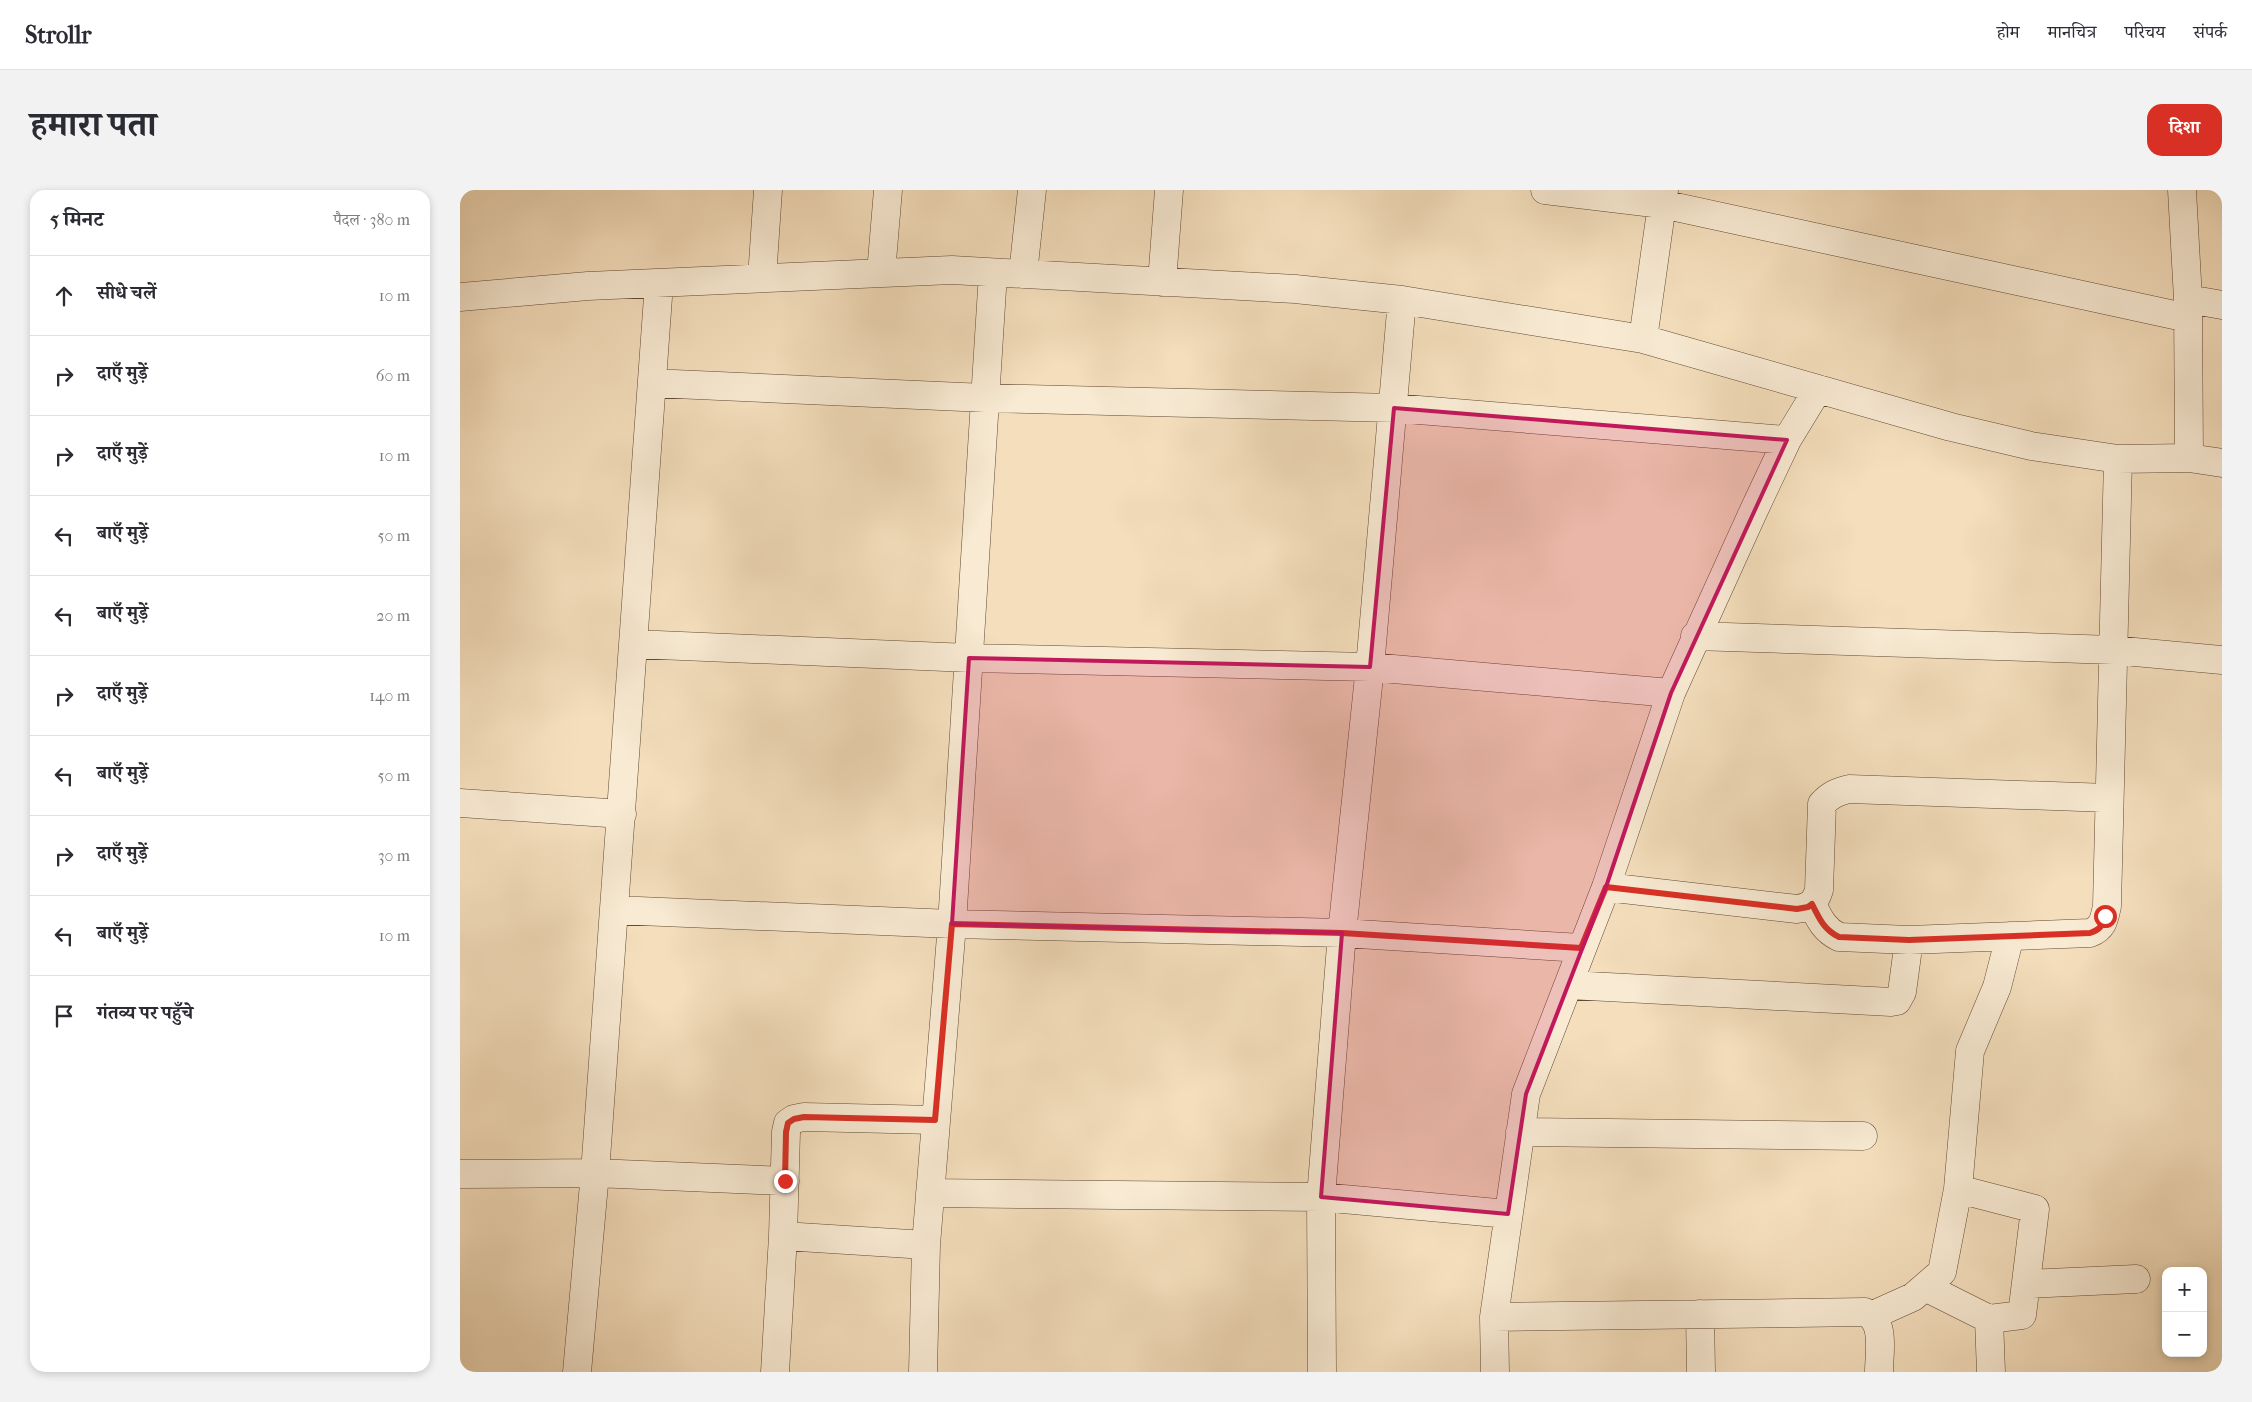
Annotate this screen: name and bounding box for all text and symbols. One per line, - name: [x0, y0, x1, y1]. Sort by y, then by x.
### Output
- text: Strollr: [25, 21, 92, 49]
- text: होम: [1997, 22, 2020, 43]
- text: मानचित्र: [2048, 22, 2096, 43]
- text: परिचय: [2124, 22, 2165, 43]
- text: संपर्क: [2193, 22, 2227, 43]
- text: हमारा पता: [30, 104, 157, 145]
- button: दिशा: [2147, 104, 2222, 156]
- text: 5 मिनट: [50, 207, 103, 231]
- text: पैदल · 380 m: [334, 210, 410, 229]
- icon: ahead: [50, 282, 78, 310]
- text: सीधे चलें: [97, 282, 156, 304]
- text: 10 m: [379, 286, 410, 305]
- icon: right: [50, 362, 78, 390]
- text: दाएँ मुड़ें: [97, 362, 148, 384]
- text: 60 m: [376, 366, 410, 385]
- icon: right: [50, 442, 78, 470]
- text: दाएँ मुड़ें: [97, 442, 148, 464]
- text: 10 m: [379, 446, 410, 465]
- icon: left: [50, 522, 78, 550]
- text: बाएँ मुड़ें: [97, 522, 148, 544]
- text: 50 m: [378, 526, 410, 545]
- icon: left: [50, 602, 78, 630]
- text: बाएँ मुड़ें: [97, 602, 148, 624]
- text: 20 m: [376, 606, 410, 625]
- icon: right: [50, 682, 78, 710]
- text: दाएँ मुड़ें: [97, 682, 148, 704]
- text: 140 m: [369, 686, 410, 705]
- icon: left: [50, 762, 78, 790]
- text: बाएँ मुड़ें: [97, 762, 148, 784]
- text: 50 m: [378, 766, 410, 785]
- icon: right: [50, 842, 78, 870]
- text: दाएँ मुड़ें: [97, 842, 148, 864]
- text: 30 m: [378, 846, 410, 865]
- route start: [2094, 905, 2117, 928]
- icon: left: [50, 922, 78, 950]
- text: बाएँ मुड़ें: [97, 922, 148, 944]
- text: 10 m: [379, 926, 410, 945]
- icon: arrive: [50, 1002, 78, 1030]
- text: गंतव्य पर पहुँचे: [97, 1002, 193, 1024]
- route end: [774, 1170, 797, 1193]
- map controls: [2162, 1267, 2207, 1357]
- button: +: [2162, 1267, 2207, 1312]
- button: −: [2162, 1312, 2207, 1357]

